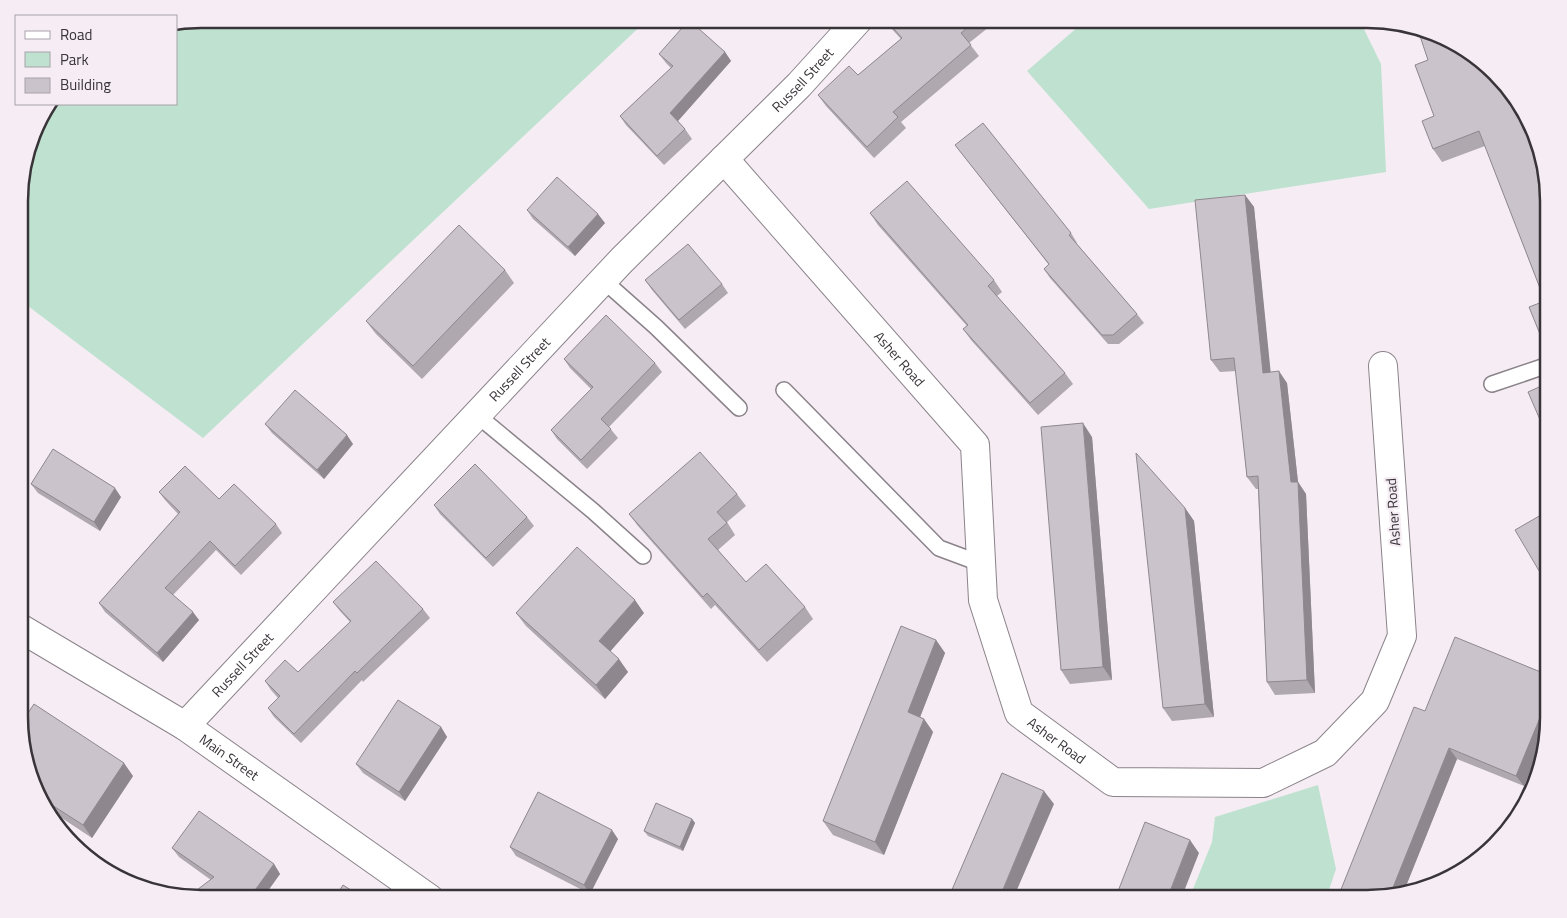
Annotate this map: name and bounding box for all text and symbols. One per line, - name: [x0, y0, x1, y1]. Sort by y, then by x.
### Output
- legend: [15, 15, 178, 105]
- text: Road: [60, 23, 92, 46]
- street label: Russell Street: [767, 43, 838, 116]
- text: Park: [60, 48, 89, 71]
- text: Building: [60, 73, 111, 96]
- street label: Asher Road: [870, 326, 930, 391]
- street label: Russell Street: [483, 332, 555, 406]
- street label: Asher Road: [1380, 478, 1405, 547]
- street label: Russell Street: [206, 627, 278, 701]
- street label: Asher Road: [1023, 712, 1090, 769]
- street label: Main Street: [195, 728, 264, 785]

